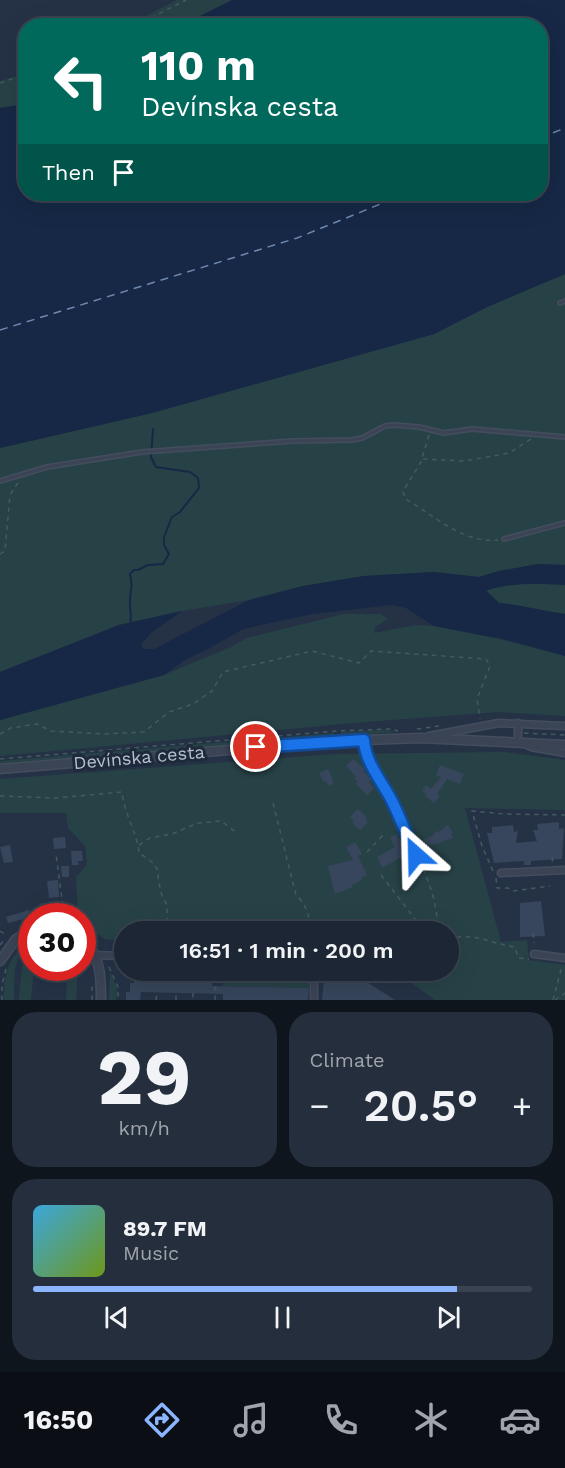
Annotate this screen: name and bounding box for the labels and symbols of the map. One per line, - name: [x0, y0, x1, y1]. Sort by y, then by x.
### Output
- pin: [230, 721, 281, 772]
- street label: Devínska cesta: [73, 741, 205, 773]
- position arrow: [384, 823, 448, 887]
- speed limit sign: 30: [18, 903, 96, 981]

